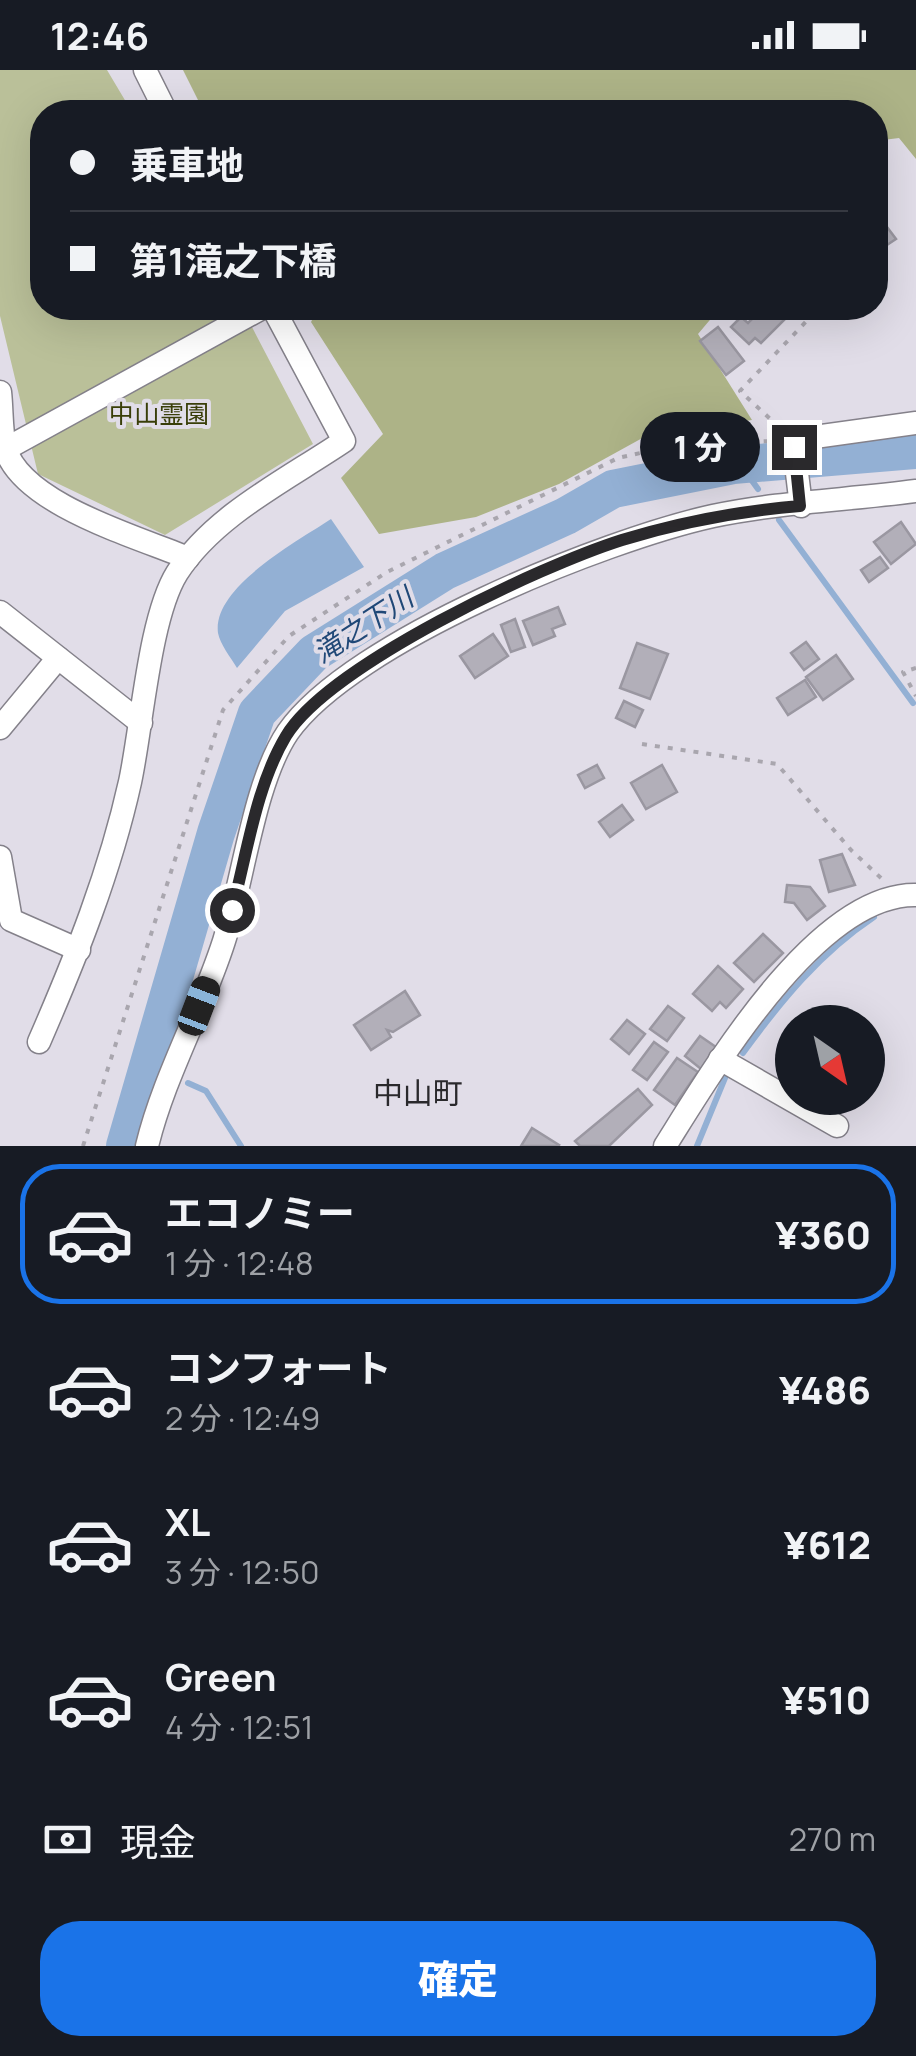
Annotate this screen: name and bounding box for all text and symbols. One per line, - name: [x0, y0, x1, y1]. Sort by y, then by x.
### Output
- text: 12:46: [50, 9, 149, 61]
- text: 乗車地: [130, 138, 244, 190]
- text: 第1滝之下橋: [130, 234, 337, 286]
- park label: 中山霊園: [109, 396, 209, 431]
- callout: 1 分: [639, 412, 759, 482]
- text: 1 分: [674, 425, 726, 469]
- route end: [772, 425, 817, 470]
- water label: 滝之下川: [305, 576, 422, 671]
- route start: [210, 888, 255, 933]
- car: [174, 973, 224, 1039]
- north arrow: [775, 1005, 885, 1115]
- map controls: [775, 1005, 885, 1115]
- district label: 中山町: [373, 1072, 463, 1113]
- text: エコノミー: [165, 1186, 355, 1238]
- icon: car: [45, 1189, 135, 1279]
- text: ¥360: [775, 1208, 871, 1260]
- text: 1 分 · 12:48: [165, 1241, 314, 1285]
- text: コンフォート: [165, 1341, 392, 1393]
- icon: car: [45, 1344, 135, 1434]
- text: ¥486: [779, 1363, 871, 1415]
- text: 2 分 · 12:49: [165, 1396, 320, 1440]
- text: XL: [165, 1495, 210, 1547]
- icon: car: [45, 1499, 135, 1589]
- text: ¥612: [784, 1518, 871, 1570]
- text: 3 分 · 12:50: [165, 1550, 319, 1594]
- text: Green: [165, 1650, 277, 1702]
- icon: car: [45, 1654, 135, 1744]
- text: ¥510: [782, 1673, 871, 1725]
- text: 4 分 · 12:51: [165, 1705, 314, 1749]
- icon: cash: [40, 1812, 95, 1867]
- text: 現金: [120, 1815, 196, 1867]
- text: 270 m: [789, 1817, 876, 1861]
- button: 確定: [40, 1921, 876, 2036]

